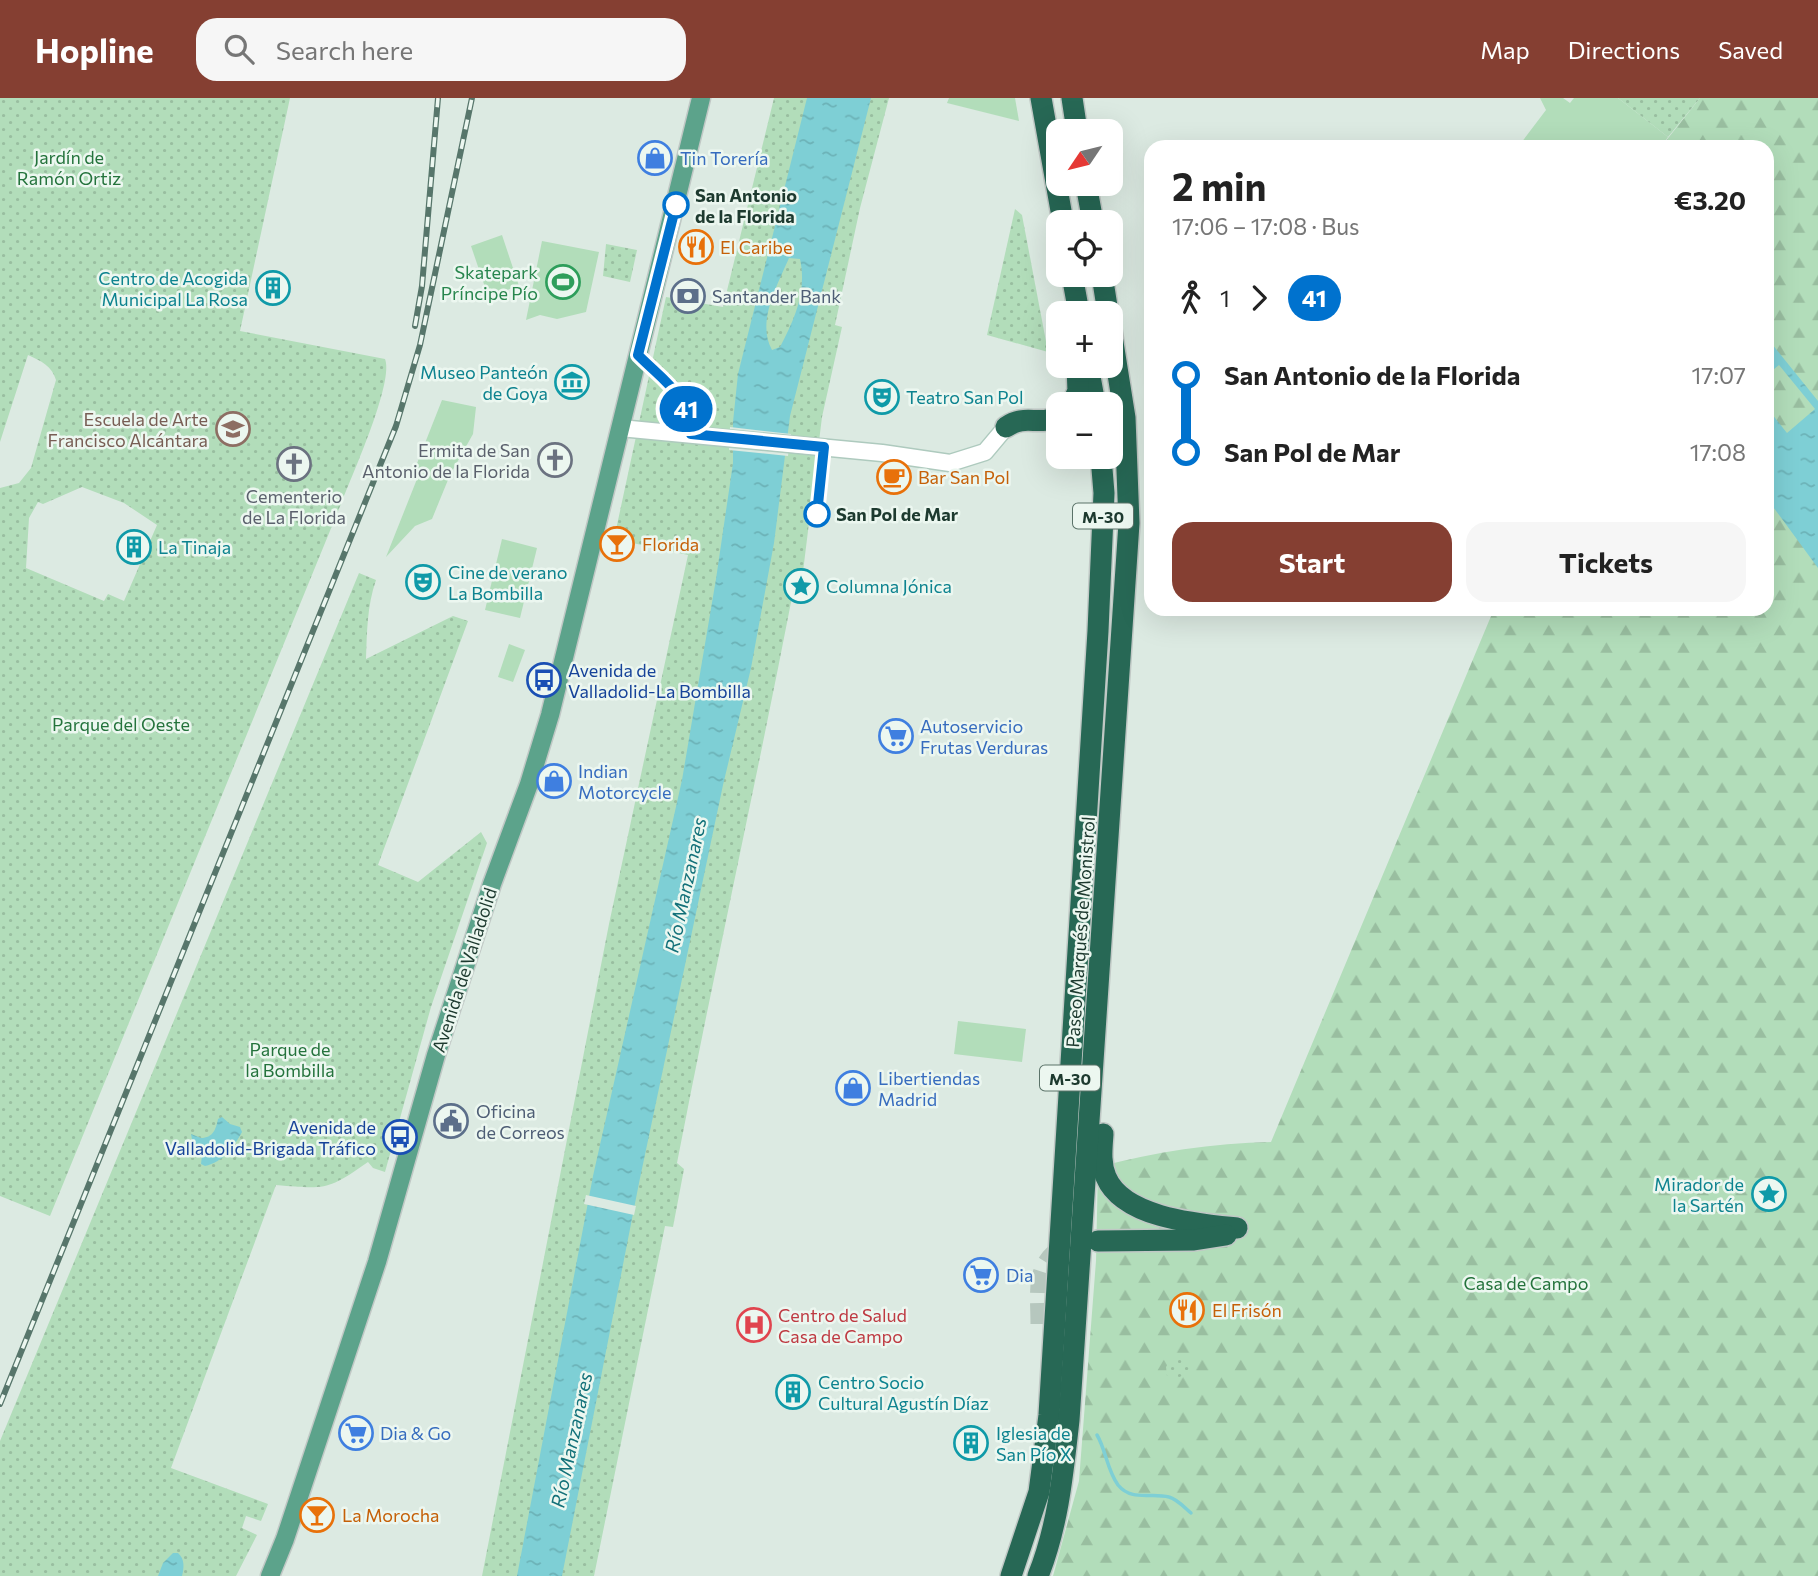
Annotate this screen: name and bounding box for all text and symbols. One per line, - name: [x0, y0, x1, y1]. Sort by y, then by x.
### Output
- search box: [196, 18, 686, 81]
- text: Hopline: [35, 29, 154, 70]
- icon: search: [220, 30, 258, 68]
- text: Search here: [276, 34, 413, 65]
- text: Map: [1480, 35, 1530, 64]
- text: Directions: [1568, 35, 1680, 64]
- text: Saved: [1718, 35, 1783, 64]
- north arrow: [1046, 119, 1124, 196]
- map controls: [1046, 119, 1123, 469]
- shop icon: Tin Torería: [636, 139, 674, 177]
- park label: Jardín de Ramón Ortiz: [17, 146, 121, 189]
- place label: Tin Torería: [680, 147, 768, 169]
- text: 2 min: [1172, 162, 1267, 209]
- place label: San Antonio de la Florida: [695, 184, 797, 227]
- text: €3.20: [1674, 184, 1746, 215]
- marker: San Antonio de la Florida: [663, 192, 689, 218]
- button: locate: [1046, 210, 1123, 287]
- text: 17:06 – 17:08 · Bus: [1172, 212, 1360, 240]
- restaurant icon: El Caribe: [677, 228, 715, 266]
- place label: El Caribe: [720, 236, 792, 258]
- place label: Skatepark Príncipe Pío: [441, 261, 538, 304]
- sports icon: Skatepark Príncipe Pío: [544, 263, 582, 301]
- place label: Centro de Acogida Municipal La Rosa: [98, 267, 248, 310]
- building icon: Centro de Acogida Municipal La Rosa: [254, 269, 292, 307]
- bank icon: Santander Bank: [669, 277, 707, 315]
- icon: walk: [1172, 279, 1210, 317]
- icon: forward: [1240, 279, 1278, 317]
- text: 41: [1302, 283, 1327, 312]
- text: 1: [1220, 284, 1230, 312]
- place label: Santander Bank: [712, 285, 841, 307]
- button: +: [1046, 301, 1123, 378]
- text: San Antonio de la Florida: [1224, 359, 1520, 390]
- place label: Museo Panteón de Goya: [420, 361, 548, 404]
- text: 17:07: [1692, 361, 1746, 389]
- museum icon: Museo Panteón de Goya: [553, 363, 591, 401]
- theatre icon: Teatro San Pol: [863, 378, 901, 416]
- line badge: 41: [654, 386, 718, 432]
- place label: Teatro San Pol: [906, 386, 1024, 408]
- button: −: [1046, 392, 1123, 469]
- text: 41: [674, 394, 698, 423]
- place label: Escuela de Arte Francisco Alcántara: [48, 408, 208, 451]
- school or university icon: Escuela de Arte Francisco Alcántara: [214, 410, 252, 448]
- text: San Pol de Mar: [1224, 436, 1401, 467]
- text: 17:08: [1690, 438, 1746, 466]
- place label: Ermita de San Antonio de la Florida: [362, 439, 530, 482]
- church icon: Ermita de San Antonio de la Florida: [536, 441, 574, 479]
- church icon: Cementerio de La Florida: [275, 445, 313, 483]
- cafe icon: Bar San Pol: [875, 458, 913, 496]
- place label: Bar San Pol: [918, 466, 1010, 488]
- place label: Cementerio de La Florida: [242, 485, 346, 528]
- marker: San Pol de Mar: [804, 501, 830, 527]
- place label: San Pol de Mar: [836, 503, 959, 525]
- road number: M-30: [1073, 504, 1133, 528]
- button: Start: [1172, 522, 1452, 602]
- button: Tickets: [1466, 522, 1746, 602]
- bar icon: Florida: [598, 525, 636, 563]
- building icon: La Tinaja: [115, 528, 153, 566]
- place label: Florida: [642, 533, 699, 555]
- place label: La Tinaja: [158, 536, 231, 558]
- place label: Cine de verano La Bombilla: [448, 561, 567, 604]
- theatre icon: Cine de verano La Bombilla: [404, 563, 442, 601]
- place icon: Columna Jónica: [782, 567, 820, 605]
- place label: Columna Jónica: [826, 575, 952, 597]
- place label: Avenida de Valladolid-La Bombilla: [568, 659, 751, 702]
- bus stop icon: Avenida de Valladolid-La Bombilla: [525, 661, 563, 699]
- park label: Parque del Oeste: [52, 713, 190, 735]
- place label: Autoservicio Frutas Verduras: [920, 715, 1048, 758]
- supermarket icon: Autoservicio Frutas Verduras: [877, 717, 915, 755]
- place label: Indian Motorcycle: [578, 760, 672, 803]
- shop icon: Indian Motorcycle: [535, 762, 573, 800]
- water label: Río Manzanares: [659, 815, 711, 955]
- street label: Paseo Marqués de Monistrol: [1061, 816, 1099, 1048]
- street label: Avenida de Valladolid: [427, 885, 501, 1055]
- park label: Parque de la Bombilla: [245, 1038, 335, 1081]
- road number: M-30: [1040, 1066, 1100, 1090]
- place label: Libertiendas Madrid: [878, 1067, 980, 1110]
- shop icon: Libertiendas Madrid: [834, 1069, 872, 1107]
- place label: Oficina de Correos: [476, 1100, 565, 1143]
- public building icon: Oficina de Correos: [432, 1102, 470, 1140]
- place label: Avenida de Valladolid-Brigada Tráfico: [165, 1116, 376, 1159]
- bus stop icon: Avenida de Valladolid-Brigada Tráfico: [381, 1118, 419, 1156]
- place label: Mirador de la Sartén: [1654, 1173, 1744, 1216]
- place icon: Mirador de la Sartén: [1750, 1175, 1788, 1213]
- supermarket icon: Dia: [962, 1256, 1000, 1294]
- place label: Dia: [1006, 1264, 1033, 1286]
- park label: Casa de Campo: [1464, 1272, 1588, 1294]
- restaurant icon: El Frisón: [1168, 1291, 1206, 1329]
- place label: El Frisón: [1212, 1299, 1282, 1321]
- place label: Centro de Salud Casa de Campo: [778, 1304, 907, 1347]
- hospital icon: Centro de Salud Casa de Campo: [735, 1306, 773, 1344]
- water label: Río Manzanares: [545, 1370, 597, 1510]
- place label: Centro Socio Cultural Agustín Díaz: [818, 1371, 989, 1414]
- building icon: Centro Socio Cultural Agustín Díaz: [774, 1373, 812, 1411]
- supermarket icon: Dia & Go: [337, 1414, 375, 1452]
- place label: Dia & Go: [380, 1422, 451, 1444]
- place label: Iglesia de San Pío X: [996, 1422, 1072, 1465]
- building icon: Iglesia de San Pío X: [952, 1424, 990, 1462]
- bar icon: La Morocha: [298, 1496, 336, 1534]
- place label: La Morocha: [342, 1504, 439, 1526]

